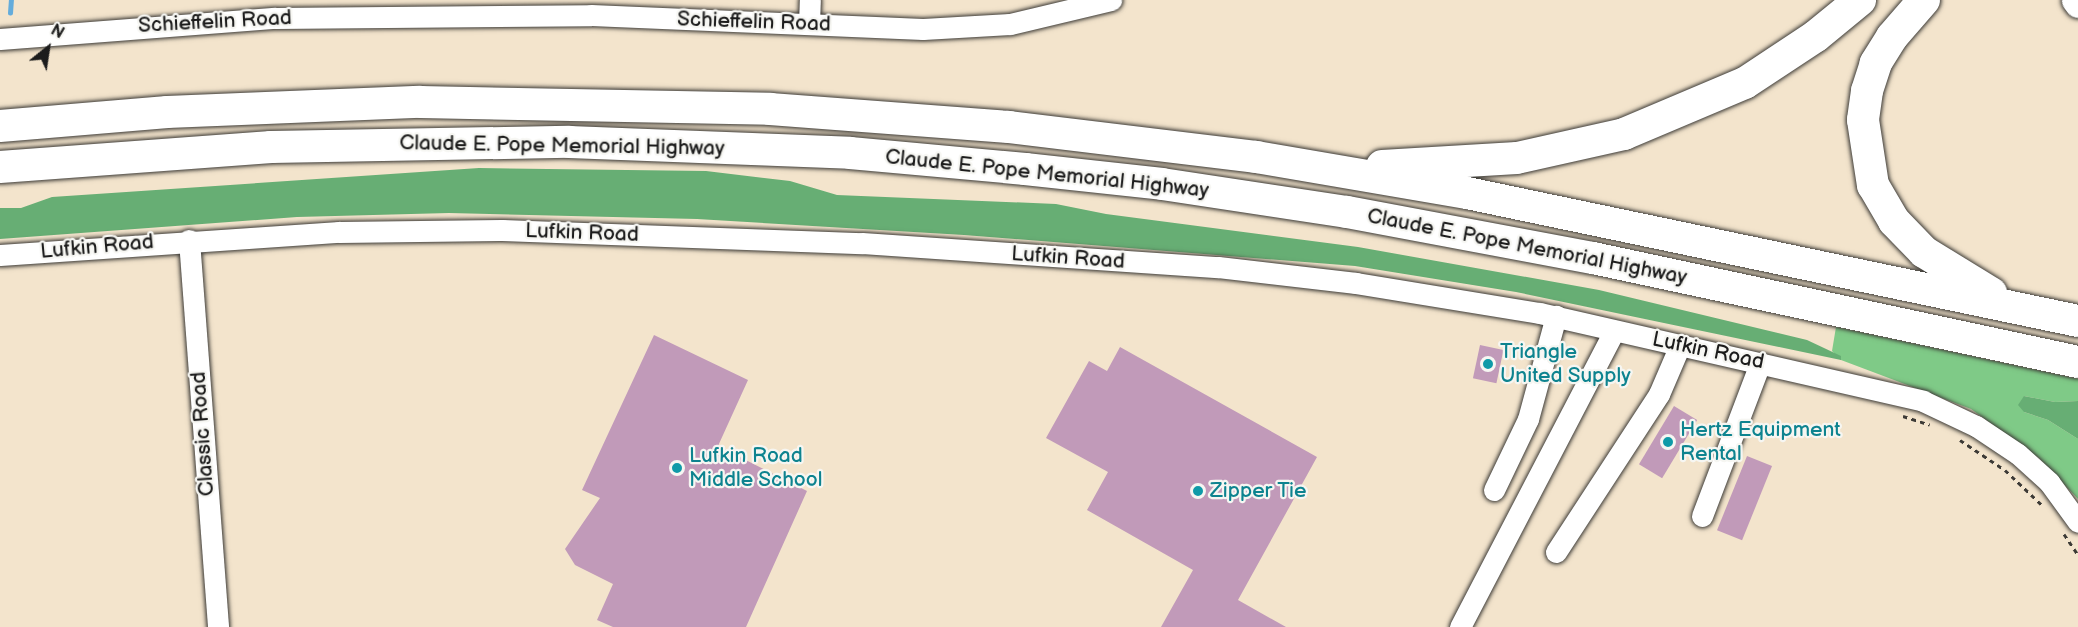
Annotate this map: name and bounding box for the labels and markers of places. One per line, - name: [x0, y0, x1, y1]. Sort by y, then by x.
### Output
- place label: Triangle United Supply: [1500, 339, 1631, 389]
- marker: Triangle United Supply: [1481, 357, 1495, 371]
- place label: Hertz Equipment Rental: [1680, 417, 1841, 467]
- marker: Hertz Equipment Rental: [1661, 435, 1675, 449]
- place label: Lufkin Road Middle School: [689, 443, 823, 493]
- marker: Lufkin Road Middle School: [670, 461, 684, 475]
- place label: Zipper Tie: [1210, 478, 1307, 504]
- marker: Zipper Tie: [1191, 484, 1205, 498]

